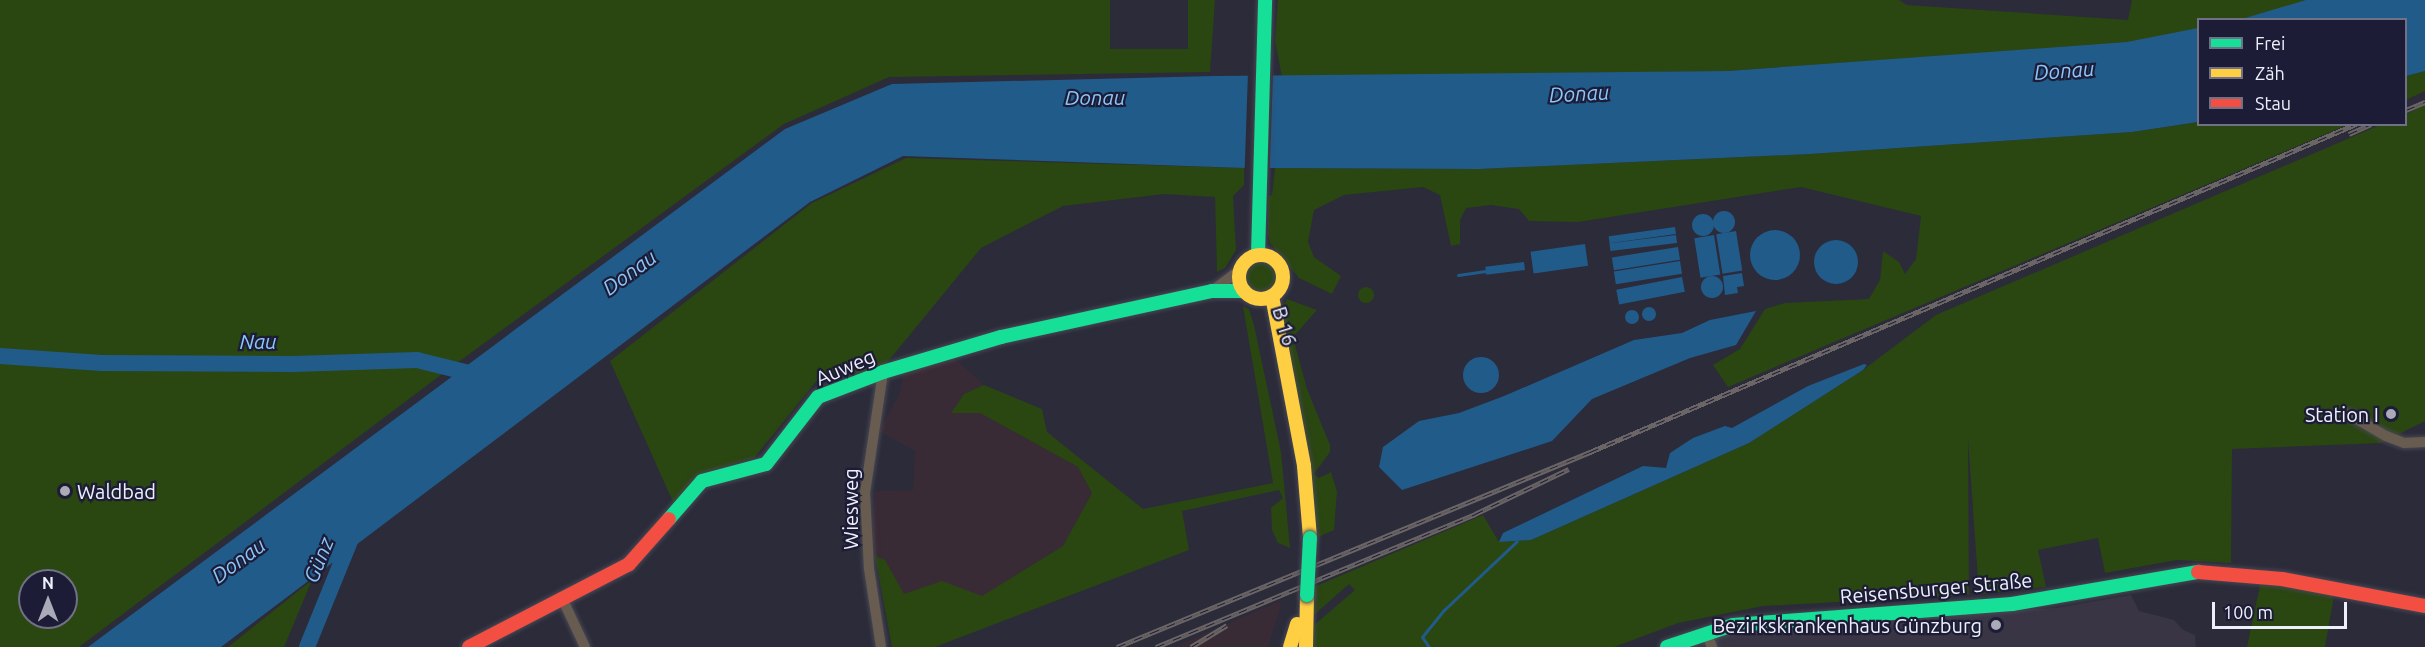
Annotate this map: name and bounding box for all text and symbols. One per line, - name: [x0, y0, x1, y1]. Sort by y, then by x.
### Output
- legend: [2197, 18, 2407, 126]
- text: Frei: [2255, 33, 2285, 53]
- water label: Donau: [2033, 55, 2095, 85]
- text: Zäh: [2255, 63, 2285, 83]
- water label: Donau: [1548, 79, 1610, 107]
- water label: Donau: [1065, 84, 1125, 110]
- text: Stau: [2255, 93, 2291, 113]
- water label: Donau: [597, 244, 661, 300]
- street label: B 16: [1268, 303, 1302, 349]
- water label: Nau: [239, 328, 277, 354]
- street label: Auweg: [812, 344, 878, 390]
- place label: Station I: [2305, 402, 2379, 426]
- marker: Station I: [2384, 407, 2398, 421]
- street label: Wiesweg: [838, 468, 862, 550]
- place label: Waldbad: [77, 479, 156, 503]
- marker: Waldbad: [58, 484, 72, 498]
- water label: Donau: [206, 532, 270, 588]
- water label: Günz: [298, 534, 338, 586]
- street label: Reisensburger Straße: [1839, 568, 2033, 608]
- north arrow: [18, 569, 78, 629]
- text: N: [42, 574, 54, 592]
- scale bar: [2215, 590, 2350, 628]
- text: 100 m: [2223, 602, 2273, 622]
- place label: Bezirkskrankenhaus Günzburg: [1712, 613, 1982, 637]
- marker: Bezirkskrankenhaus Günzburg: [1987, 616, 2005, 634]

